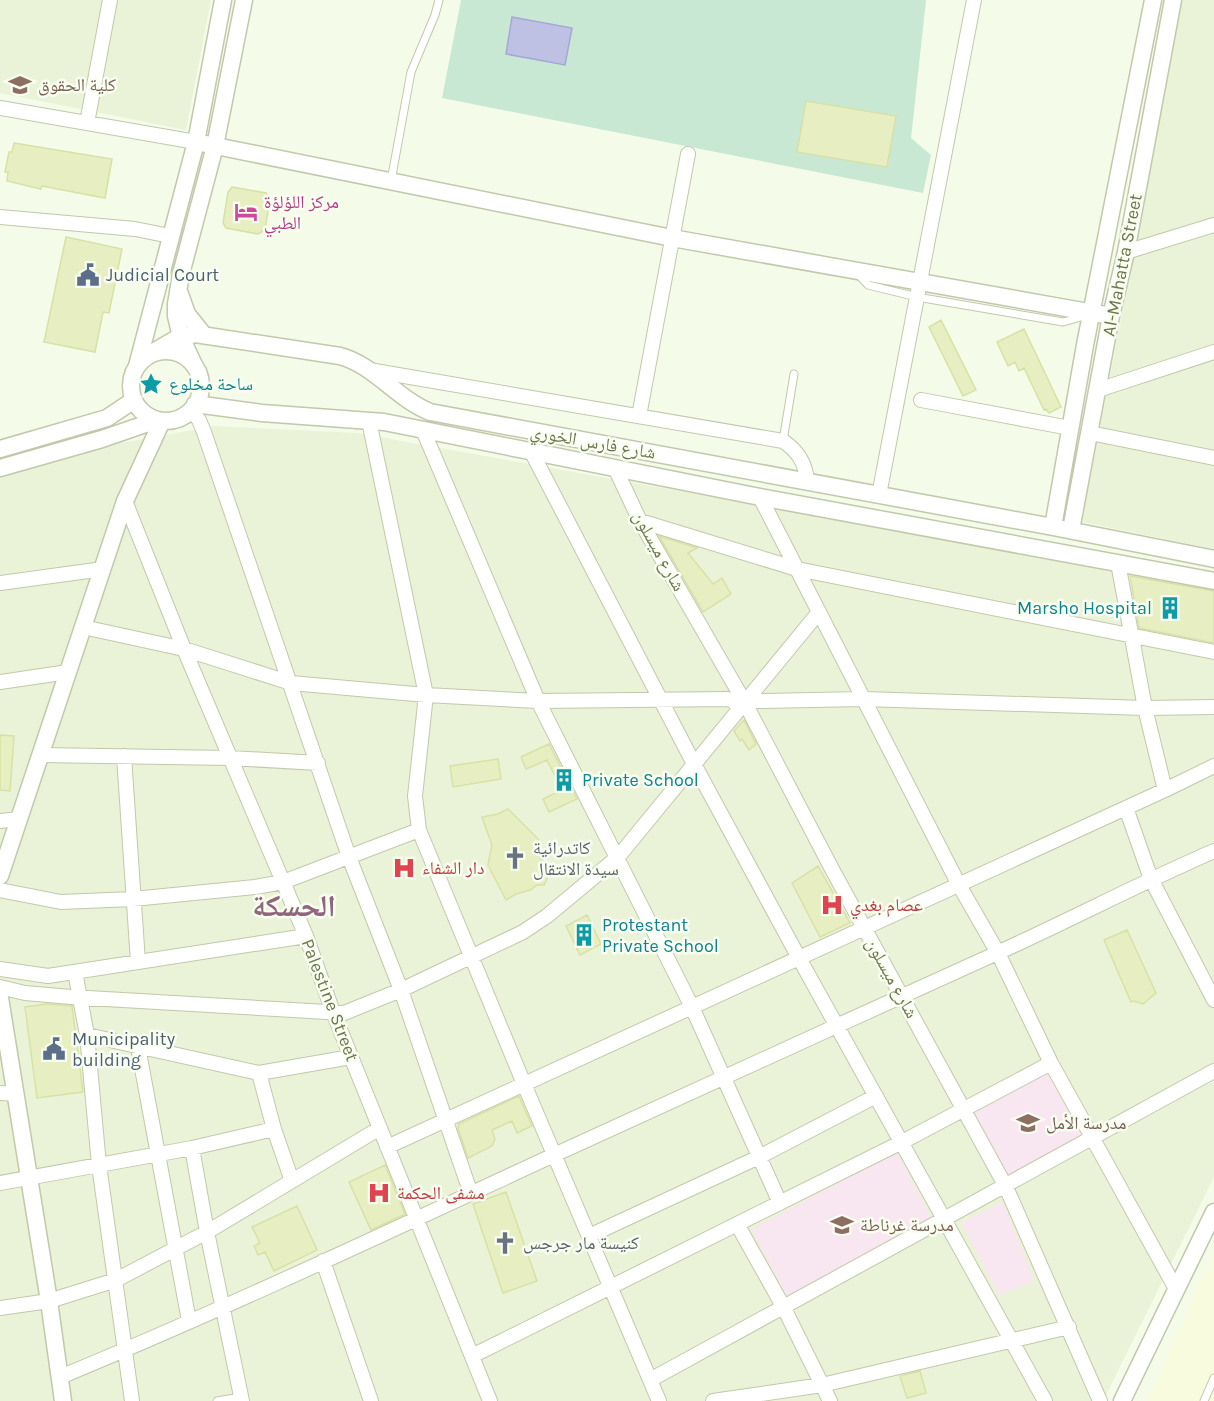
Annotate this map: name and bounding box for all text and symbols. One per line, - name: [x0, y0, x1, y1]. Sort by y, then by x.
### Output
- school or university icon: كلية الحقوق: [7, 72, 33, 98]
- place label: كلية الحقوق: [38, 74, 116, 96]
- place label: مركز اللؤلؤة الطبي: [264, 191, 339, 238]
- street label: Al-Mahatta Street: [1097, 192, 1147, 338]
- hotel icon: مركز اللؤلؤة الطبي: [233, 199, 259, 225]
- public building icon: Judicial Court: [75, 262, 101, 288]
- place label: Judicial Court: [106, 264, 219, 286]
- place icon: ساحة مخلوع: [138, 371, 164, 397]
- place label: ساحة مخلوع: [169, 373, 253, 395]
- street label: شارع فارس الخوري: [528, 420, 657, 467]
- street label: شارع ميسلون: [628, 507, 690, 595]
- building icon: Marsho Hospital: [1157, 595, 1183, 621]
- place label: Marsho Hospital: [1017, 597, 1152, 619]
- building icon: Private School: [551, 767, 577, 793]
- place label: Private School: [582, 769, 699, 791]
- place label: كاتدرائية سيدة الانتقال: [533, 837, 619, 880]
- church icon: كاتدرائية سيدة الانتقال: [502, 845, 528, 871]
- hospital icon: دار الشفاء: [391, 855, 417, 881]
- place label: دار الشفاء: [422, 857, 484, 879]
- district label: الحسكة: [252, 888, 336, 924]
- hospital icon: عصام بغدي: [819, 892, 845, 918]
- place label: عصام بغدي: [850, 894, 923, 920]
- place label: Protestant Private School: [602, 914, 719, 957]
- building icon: Protestant Private School: [571, 922, 597, 948]
- street label: شارع ميسلون: [861, 934, 923, 1022]
- street label: Palestine Street: [297, 936, 364, 1065]
- place label: Municipality building: [72, 1028, 176, 1071]
- public building icon: Municipality building: [41, 1036, 67, 1062]
- school or university icon: مدرسة الأمل: [1015, 1110, 1041, 1136]
- place label: مدرسة الأمل: [1046, 1112, 1126, 1134]
- hospital icon: مشفى الحكمة: [366, 1180, 392, 1206]
- place label: مشفى الحكمة: [397, 1182, 485, 1204]
- school or university icon: مدرسة غرناطة: [829, 1212, 855, 1238]
- place label: مدرسة غرناطة: [860, 1214, 954, 1236]
- church icon: كنيسة مار جرجس: [492, 1230, 518, 1256]
- place label: كنيسة مار جرجس: [523, 1232, 640, 1254]

